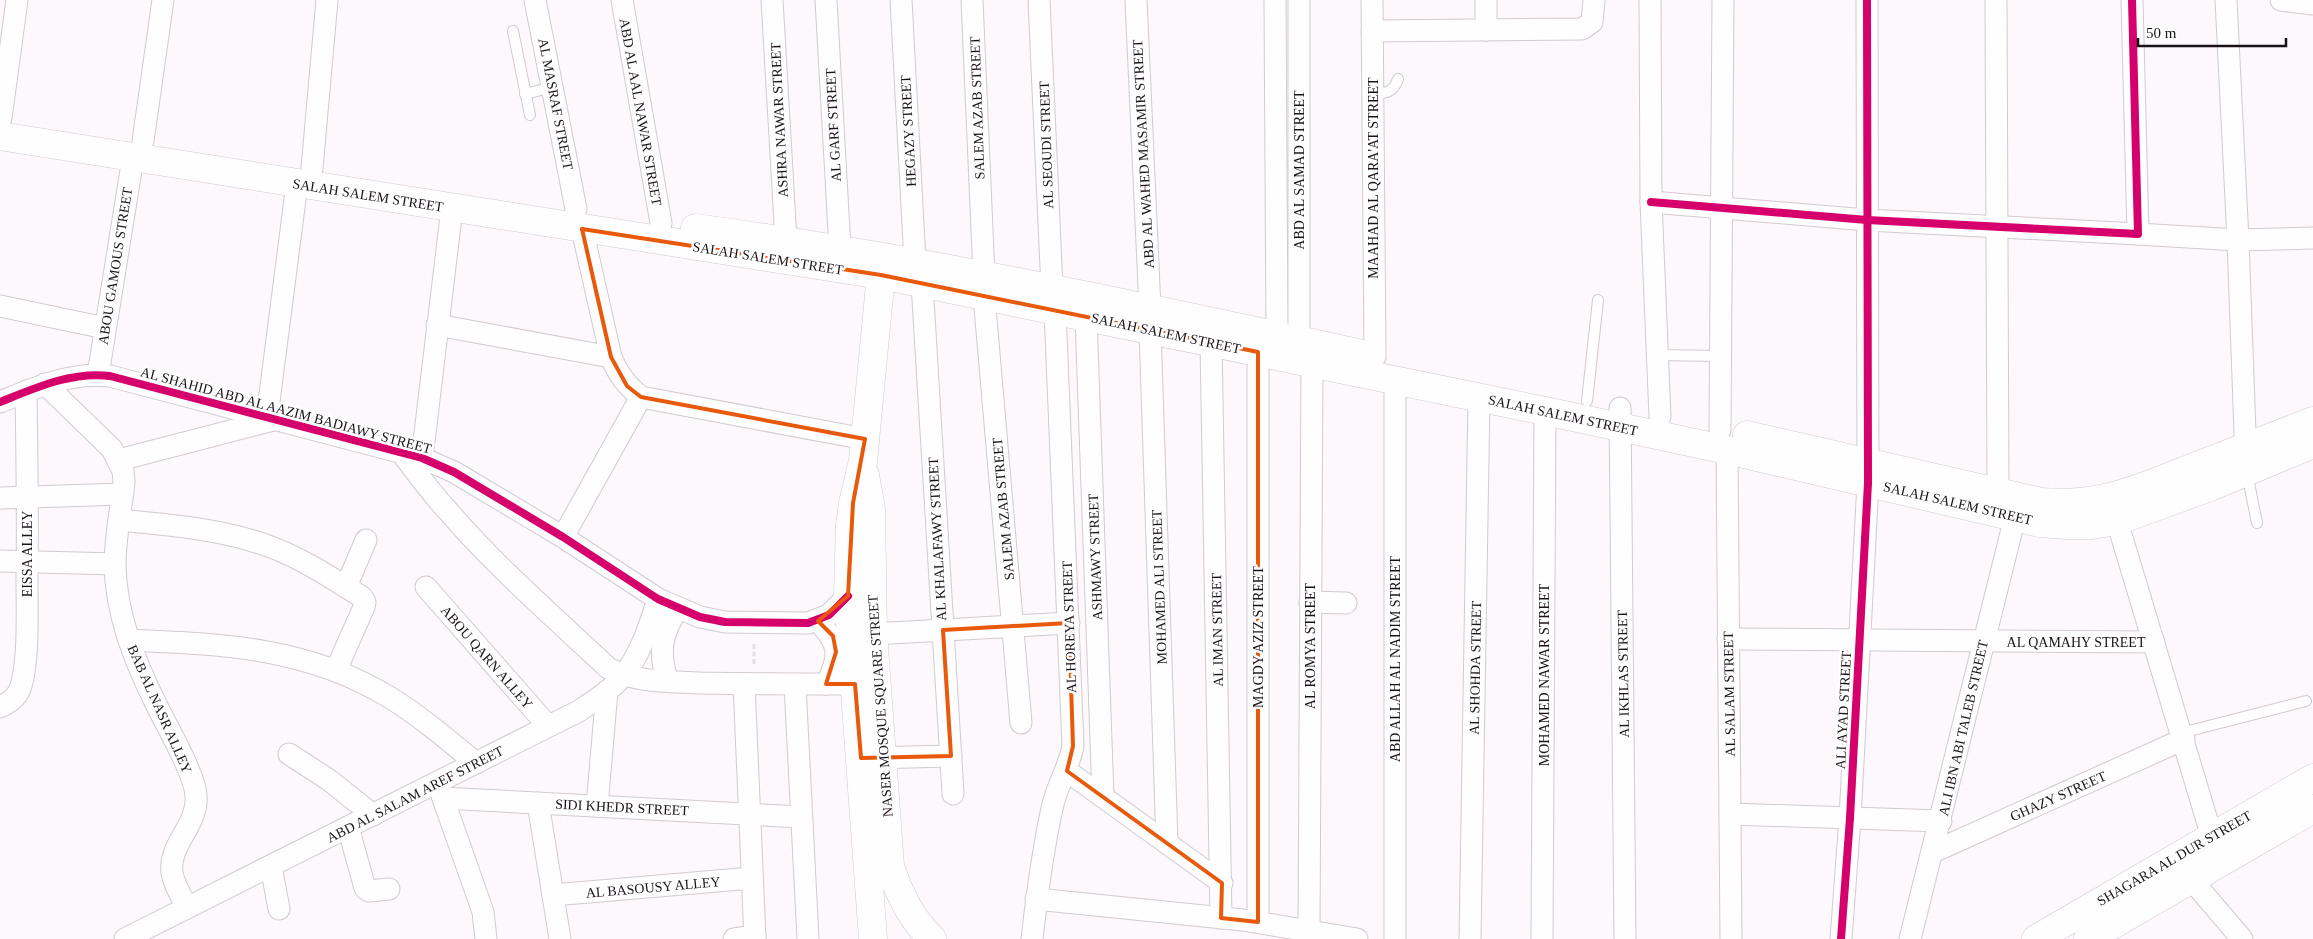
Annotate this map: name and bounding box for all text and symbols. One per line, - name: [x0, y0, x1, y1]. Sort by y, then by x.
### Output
- scale bar: [2138, 15, 2286, 47]
- street label: ABD AL AAL NAWAR STREET: [617, 17, 664, 207]
- text: 50 m: [2146, 25, 2177, 41]
- street label: SALEM AZAB STREET: [967, 36, 987, 180]
- street label: AL MASRAF STREET: [535, 37, 576, 172]
- street label: ABD AL WAHED MASAMIR STREET: [1130, 39, 1157, 269]
- street label: ASHRA NAWAR STREET: [768, 42, 791, 198]
- street label: AL GARF STREET: [823, 67, 844, 182]
- street label: HEGAZY STREET: [898, 74, 919, 187]
- street label: MAAHAD AL QARA'AT STREET: [1366, 77, 1381, 279]
- street label: AL SEOUDI STREET: [1037, 80, 1056, 209]
- street label: ABD AL SAMAD STREET: [1292, 90, 1307, 250]
- street label: SALAH SALEM STREET: [291, 176, 445, 215]
- street label: ABOU GAMOUS STREET: [96, 186, 135, 346]
- street label: SALAH SALEM STREET: [691, 239, 845, 278]
- street label: SALAH SALEM STREET: [1090, 310, 1242, 357]
- street label: AL SHAHID ABD AL AAZIM BADIAWY STREET: [139, 364, 433, 457]
- street label: SALAH SALEM STREET: [1487, 392, 1639, 439]
- street label: SALEM AZAB STREET: [990, 437, 1017, 581]
- street label: AL KHALAFAWY STREET: [926, 456, 949, 621]
- street label: SALAH SALEM STREET: [1882, 479, 2034, 528]
- street label: ASHMAWY STREET: [1086, 493, 1105, 621]
- street label: MOHAMED ALI STREET: [1149, 509, 1170, 665]
- street label: EISSA ALLEY: [20, 511, 35, 597]
- street label: ABD ALLAH AL NADIM STREET: [1388, 555, 1403, 762]
- street label: AL HOREYA STREET: [1060, 560, 1079, 693]
- street label: MAGDY AZIZ STREET: [1251, 566, 1266, 708]
- street label: AL IMAN STREET: [1209, 573, 1226, 687]
- street label: AL ROMYA STREET: [1303, 582, 1318, 709]
- street label: MOHAMED NAWAR STREET: [1537, 583, 1552, 766]
- street label: NASER MOSQUE SQUARE STREET: [865, 594, 896, 818]
- street label: AL SHOHDA STREET: [1467, 600, 1484, 735]
- street label: ABOU QARN ALLEY: [438, 603, 535, 712]
- street label: AL IKHLAS STREET: [1615, 610, 1632, 738]
- street label: AL SALAM STREET: [1721, 631, 1738, 757]
- street label: AL QAMAHY STREET: [2007, 635, 2146, 650]
- street label: ALI IBN ABI TALEB STREET: [1936, 638, 1991, 817]
- street label: BAB AL NASR ALLEY: [124, 643, 195, 776]
- street label: ALI AYAD STREET: [1833, 650, 1854, 770]
- street label: ABD AL SALAM AREF STREET: [324, 743, 506, 846]
- street label: GHAZY STREET: [2008, 768, 2109, 824]
- street label: SIDI KHEDR STREET: [555, 797, 690, 819]
- street label: SHAGARA AL DUR STREET: [2094, 808, 2254, 909]
- street label: AL BASOUSY ALLEY: [585, 874, 721, 901]

